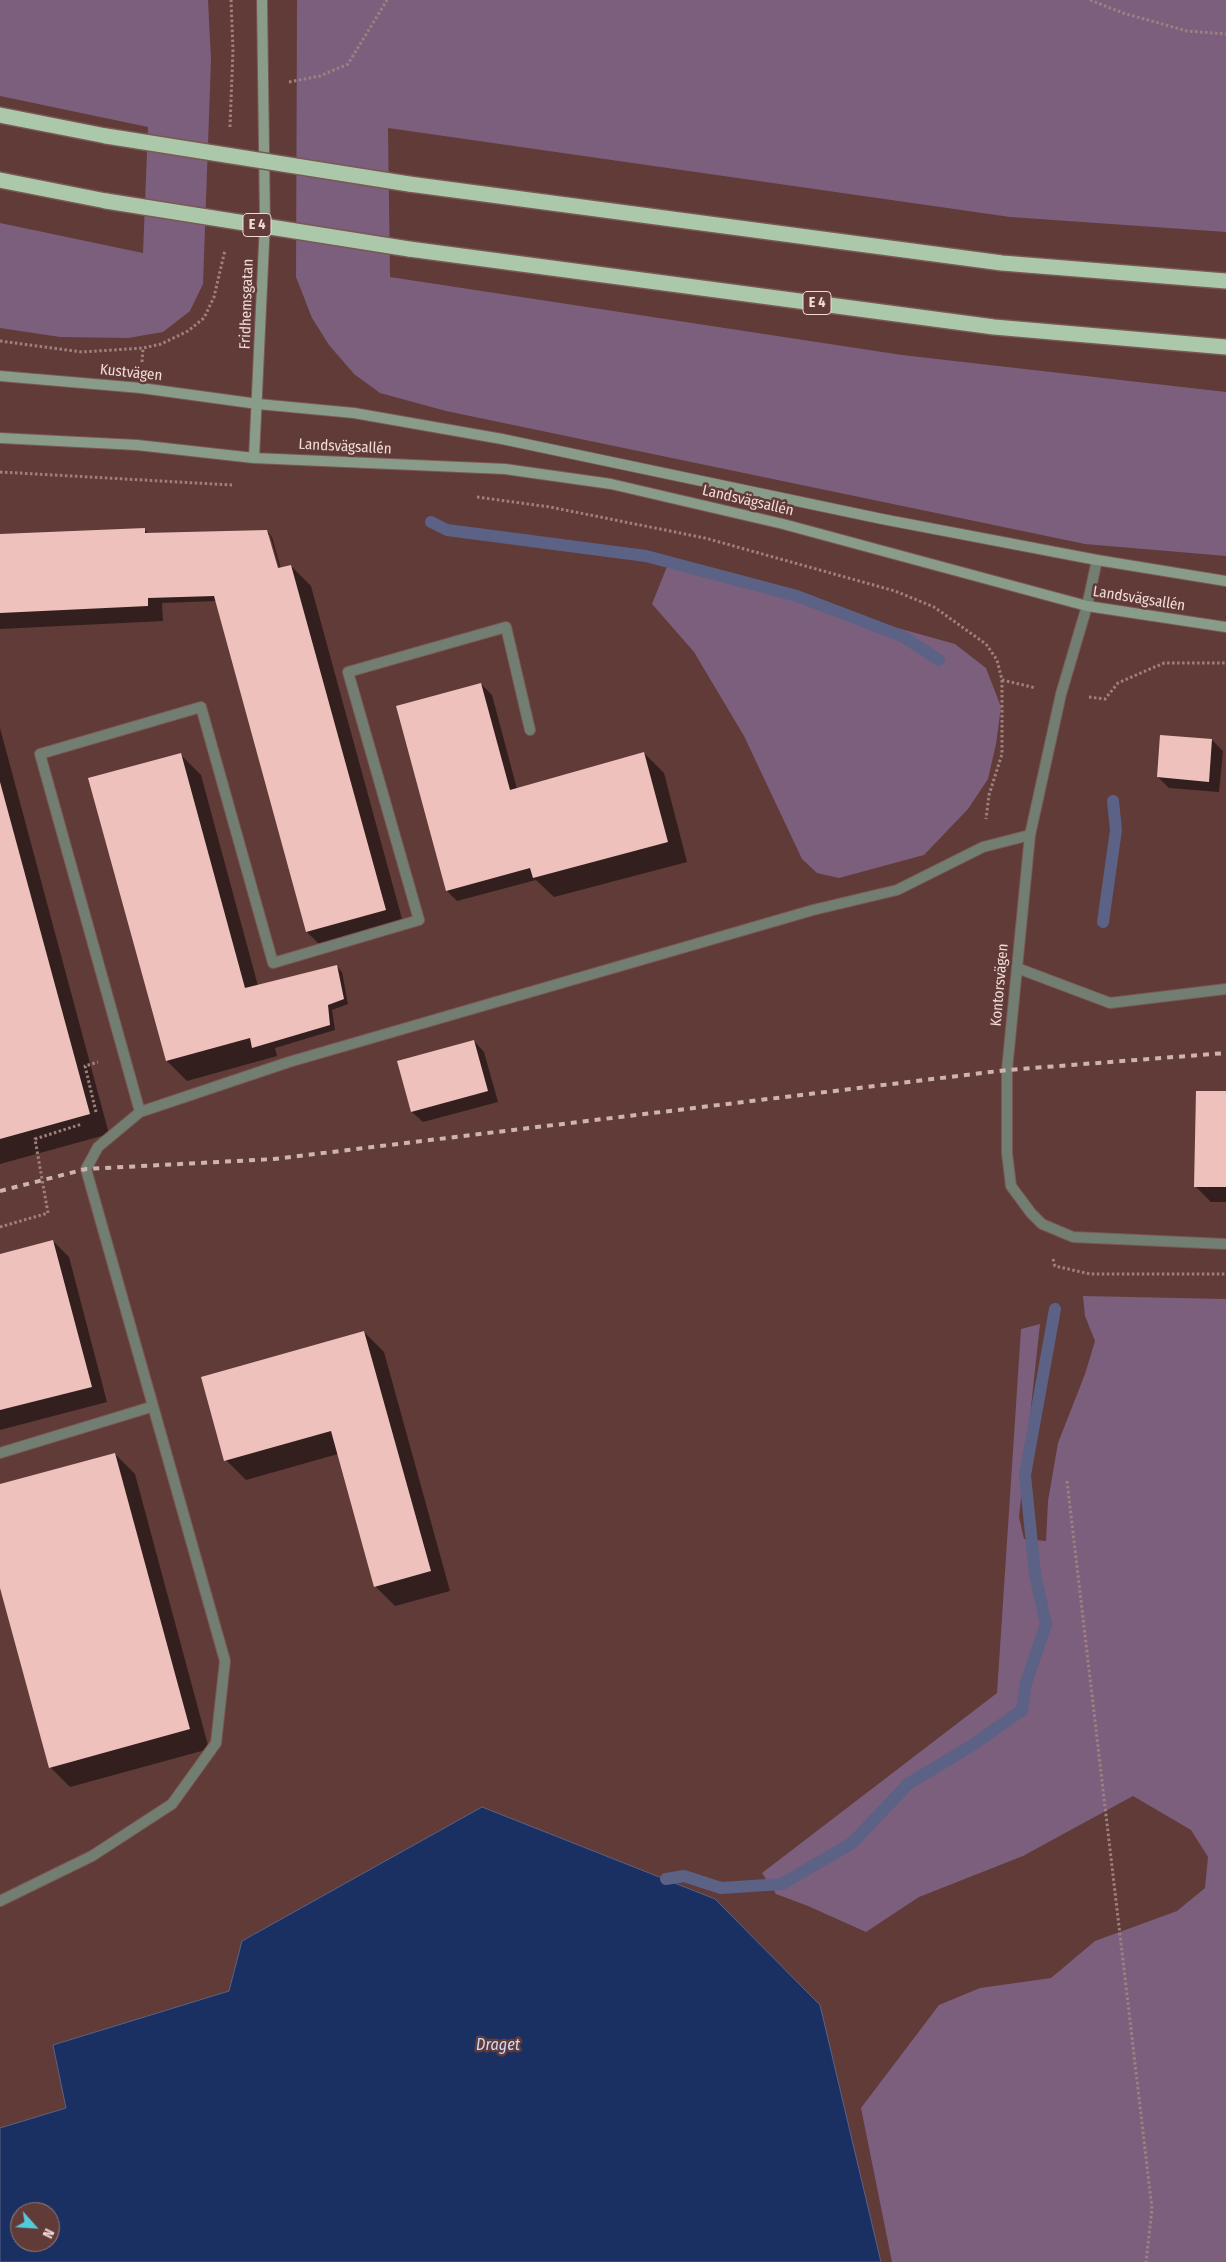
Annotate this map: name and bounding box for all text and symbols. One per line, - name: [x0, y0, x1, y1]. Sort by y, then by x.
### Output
- road number: E 4: [243, 214, 271, 236]
- street label: Fridhemsgatan: [236, 258, 258, 350]
- road number: E 4: [803, 292, 831, 314]
- street label: Kustvägen: [99, 361, 163, 385]
- street label: Landsvägsallén: [298, 436, 392, 458]
- street label: Landsvägsallén: [701, 482, 795, 520]
- street label: Landsvägsallén: [1092, 583, 1186, 615]
- street label: Kontorsvägen: [987, 943, 1013, 1027]
- water label: Draget: [476, 2036, 520, 2056]
- north arrow: [10, 2202, 60, 2252]
- text: N: [39, 2226, 58, 2241]

